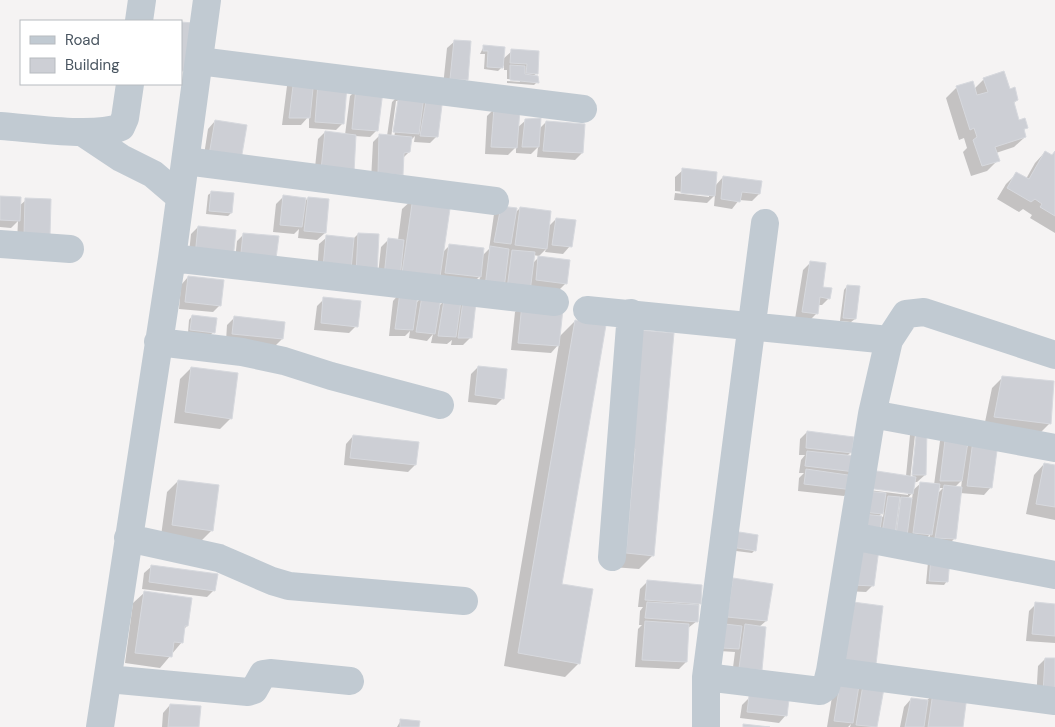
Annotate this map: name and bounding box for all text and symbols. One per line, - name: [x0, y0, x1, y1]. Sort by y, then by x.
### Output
- legend: [20, 20, 182, 85]
- text: Road: [65, 30, 100, 50]
- text: Building: [65, 55, 120, 75]

